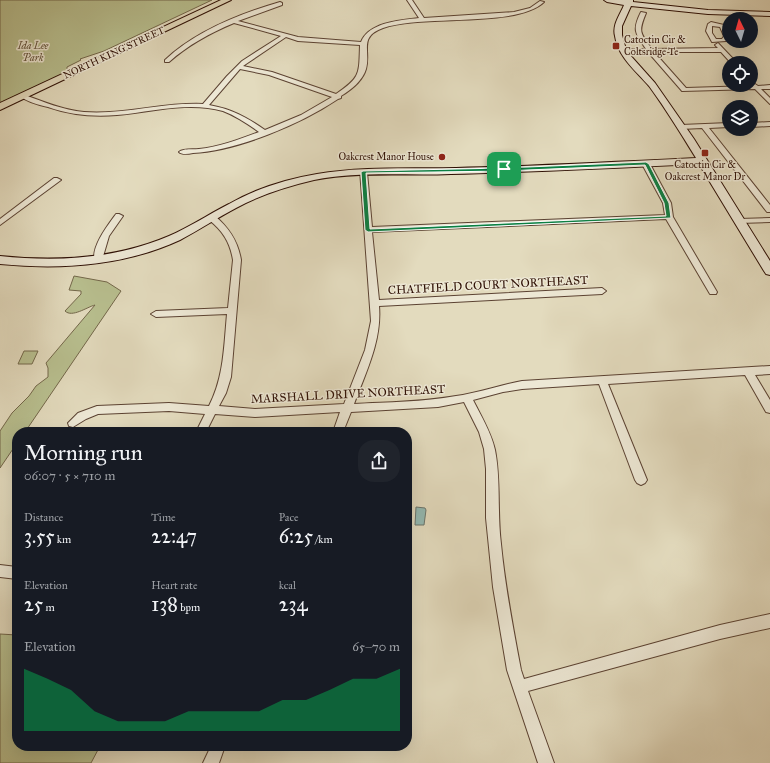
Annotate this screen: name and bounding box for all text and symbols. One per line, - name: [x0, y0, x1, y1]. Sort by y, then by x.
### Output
- north arrow: [722, 12, 758, 48]
- map controls: [722, 12, 758, 136]
- street label: NORTH KING STREET: [61, 24, 167, 82]
- place label: Catoctin Cir & Coltsridge Te: [624, 34, 686, 58]
- park label: Ida Lee Park: [17, 40, 49, 64]
- marker: Catoctin Cir & Coltsridge Te: [611, 41, 621, 51]
- button: locate: [722, 56, 758, 92]
- button: layers: [722, 100, 758, 136]
- marker: Catoctin Cir & Oakcrest Manor Dr: [700, 148, 710, 158]
- place label: Oakcrest Manor House: [338, 151, 434, 163]
- marker: Oakcrest Manor House: [437, 152, 447, 162]
- pin: [487, 152, 521, 186]
- icon: arrive: [493, 158, 515, 180]
- place label: Catoctin Cir & Oakcrest Manor Dr: [665, 159, 745, 183]
- street label: CHATFIELD COURT NORTHEAST: [387, 273, 589, 297]
- street label: MARSHALL DRIVE NORTHEAST: [250, 382, 446, 406]
- text: Morning run: [24, 439, 143, 466]
- button: share: [358, 440, 400, 482]
- text: 06:07 · 5 × 710 m: [24, 468, 115, 484]
- text: Distance: [24, 511, 63, 524]
- text: Time: [151, 511, 176, 524]
- text: Pace: [279, 511, 299, 524]
- text: 3.55: [24, 524, 54, 548]
- text: 22:47: [151, 524, 197, 548]
- text: 6:25: [279, 524, 313, 548]
- text: km: [54, 533, 71, 546]
- text: /km: [313, 533, 333, 546]
- text: Elevation: [24, 579, 68, 592]
- text: Heart rate: [151, 579, 198, 592]
- text: kcal: [279, 579, 296, 592]
- text: 25: [24, 592, 43, 616]
- text: 138: [151, 592, 178, 616]
- text: 234: [279, 592, 308, 616]
- text: m: [43, 601, 55, 614]
- text: bpm: [178, 601, 200, 614]
- text: Elevation: [24, 639, 76, 655]
- text: 65–70 m: [352, 639, 400, 655]

